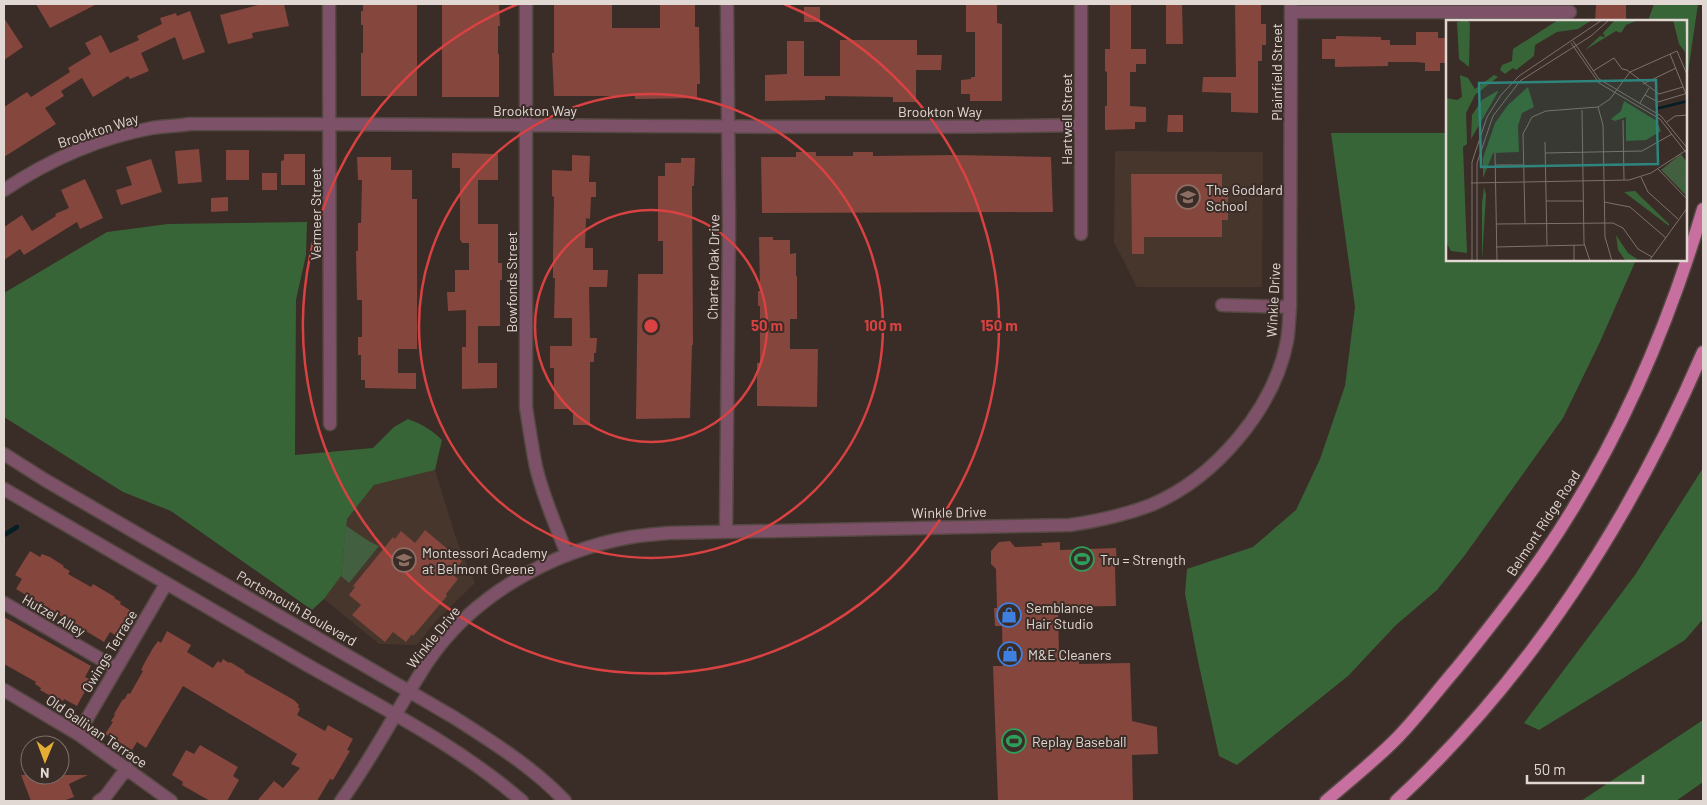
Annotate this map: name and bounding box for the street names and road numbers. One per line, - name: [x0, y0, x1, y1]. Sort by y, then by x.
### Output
- street label: Plainfield Street: [1268, 23, 1285, 121]
- street label: Hartwell Street: [1058, 73, 1075, 165]
- street label: Brookton Way: [493, 102, 578, 119]
- street label: Brookton Way: [898, 103, 983, 120]
- street label: Brookton Way: [55, 109, 141, 151]
- street label: Vermeer Street: [307, 168, 324, 260]
- street label: Charter Oak Drive: [704, 214, 722, 320]
- street label: Bowfonds Street: [503, 231, 520, 333]
- street label: Winkle Drive: [1263, 262, 1283, 338]
- street label: Belmont Ridge Road: [1503, 467, 1583, 579]
- street label: Winkle Drive: [911, 503, 987, 521]
- street label: Portsmouth Boulevard: [234, 567, 360, 649]
- street label: Hutzel Alley: [19, 590, 89, 640]
- street label: Winkle Drive: [403, 602, 463, 672]
- street label: Owings Terrace: [78, 607, 140, 695]
- street label: Old Gallivan Terrace: [43, 691, 151, 771]

